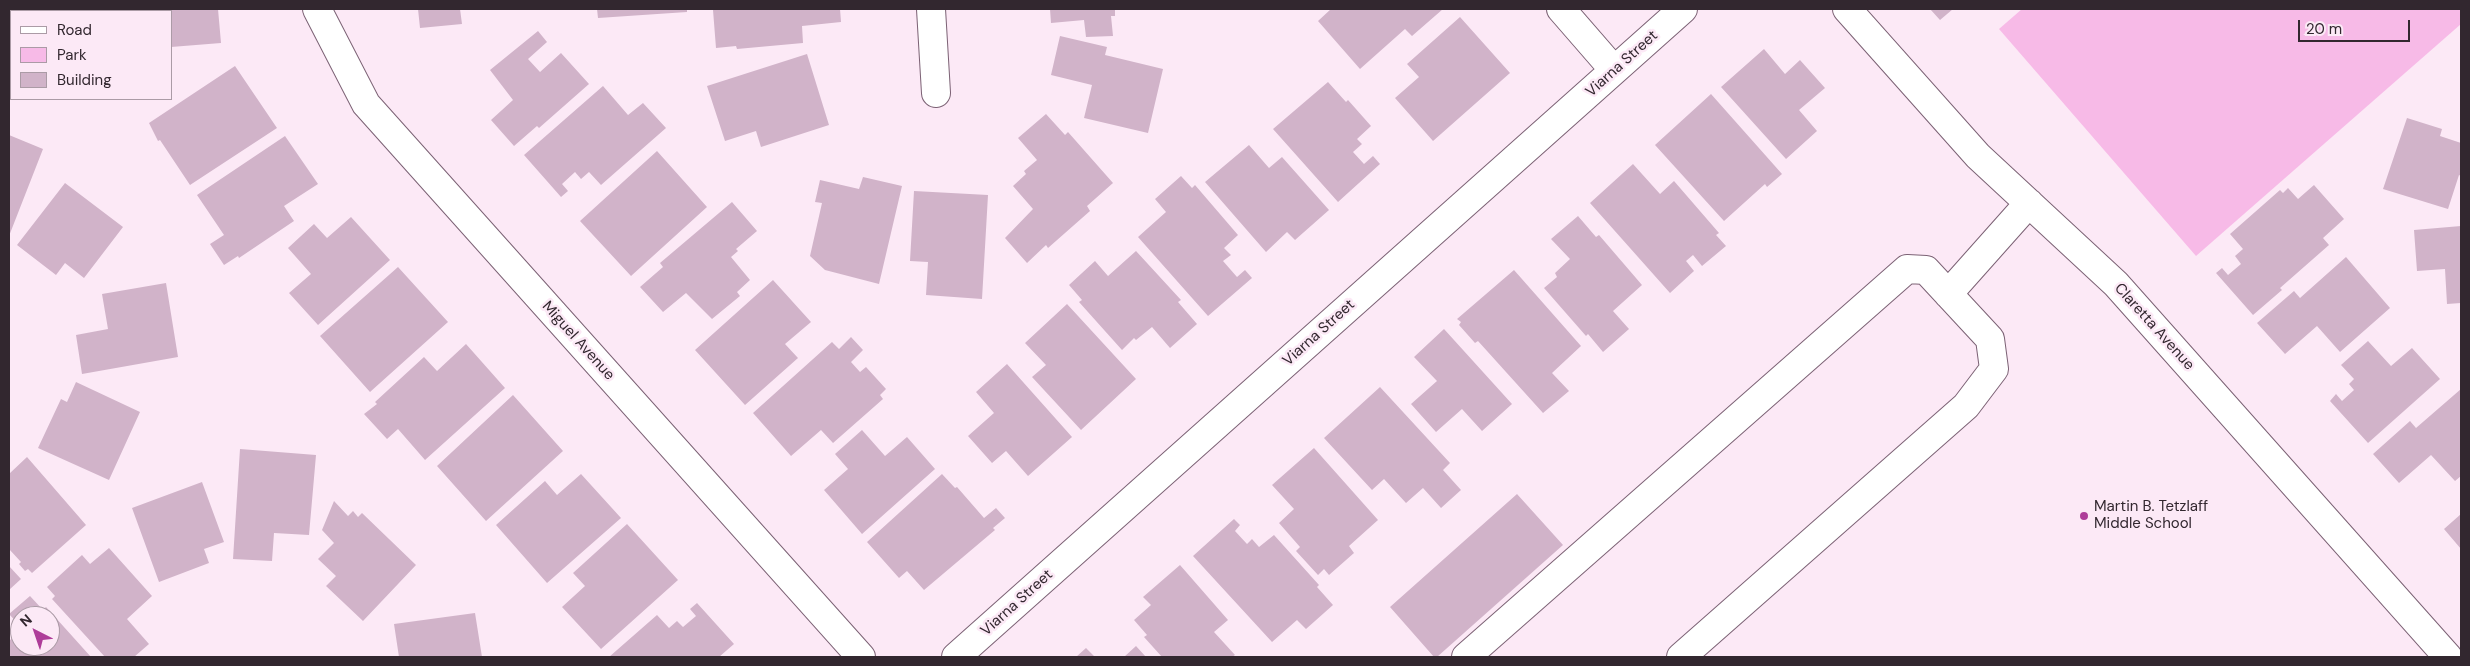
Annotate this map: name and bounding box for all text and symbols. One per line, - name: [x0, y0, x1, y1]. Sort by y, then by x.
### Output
- legend: [10, 10, 172, 100]
- scale bar: [2300, 10, 2412, 42]
- text: 20 m: [2306, 19, 2342, 39]
- text: Road: [57, 20, 92, 40]
- street label: Viarna Street: [1582, 27, 1662, 101]
- text: Park: [57, 45, 87, 65]
- text: Building: [57, 70, 112, 90]
- street label: Claretta Avenue: [2110, 280, 2198, 374]
- street label: Viarna Street: [1279, 296, 1359, 370]
- street label: Miguel Avenue: [538, 298, 618, 384]
- place label: Martin B. Tetzlaff Middle School: [2094, 498, 2208, 533]
- marker: Martin B. Tetzlaff Middle School: [2078, 510, 2090, 522]
- street label: Viarna Street: [977, 566, 1057, 640]
- north arrow: [10, 606, 60, 656]
- text: N: [16, 610, 36, 631]

